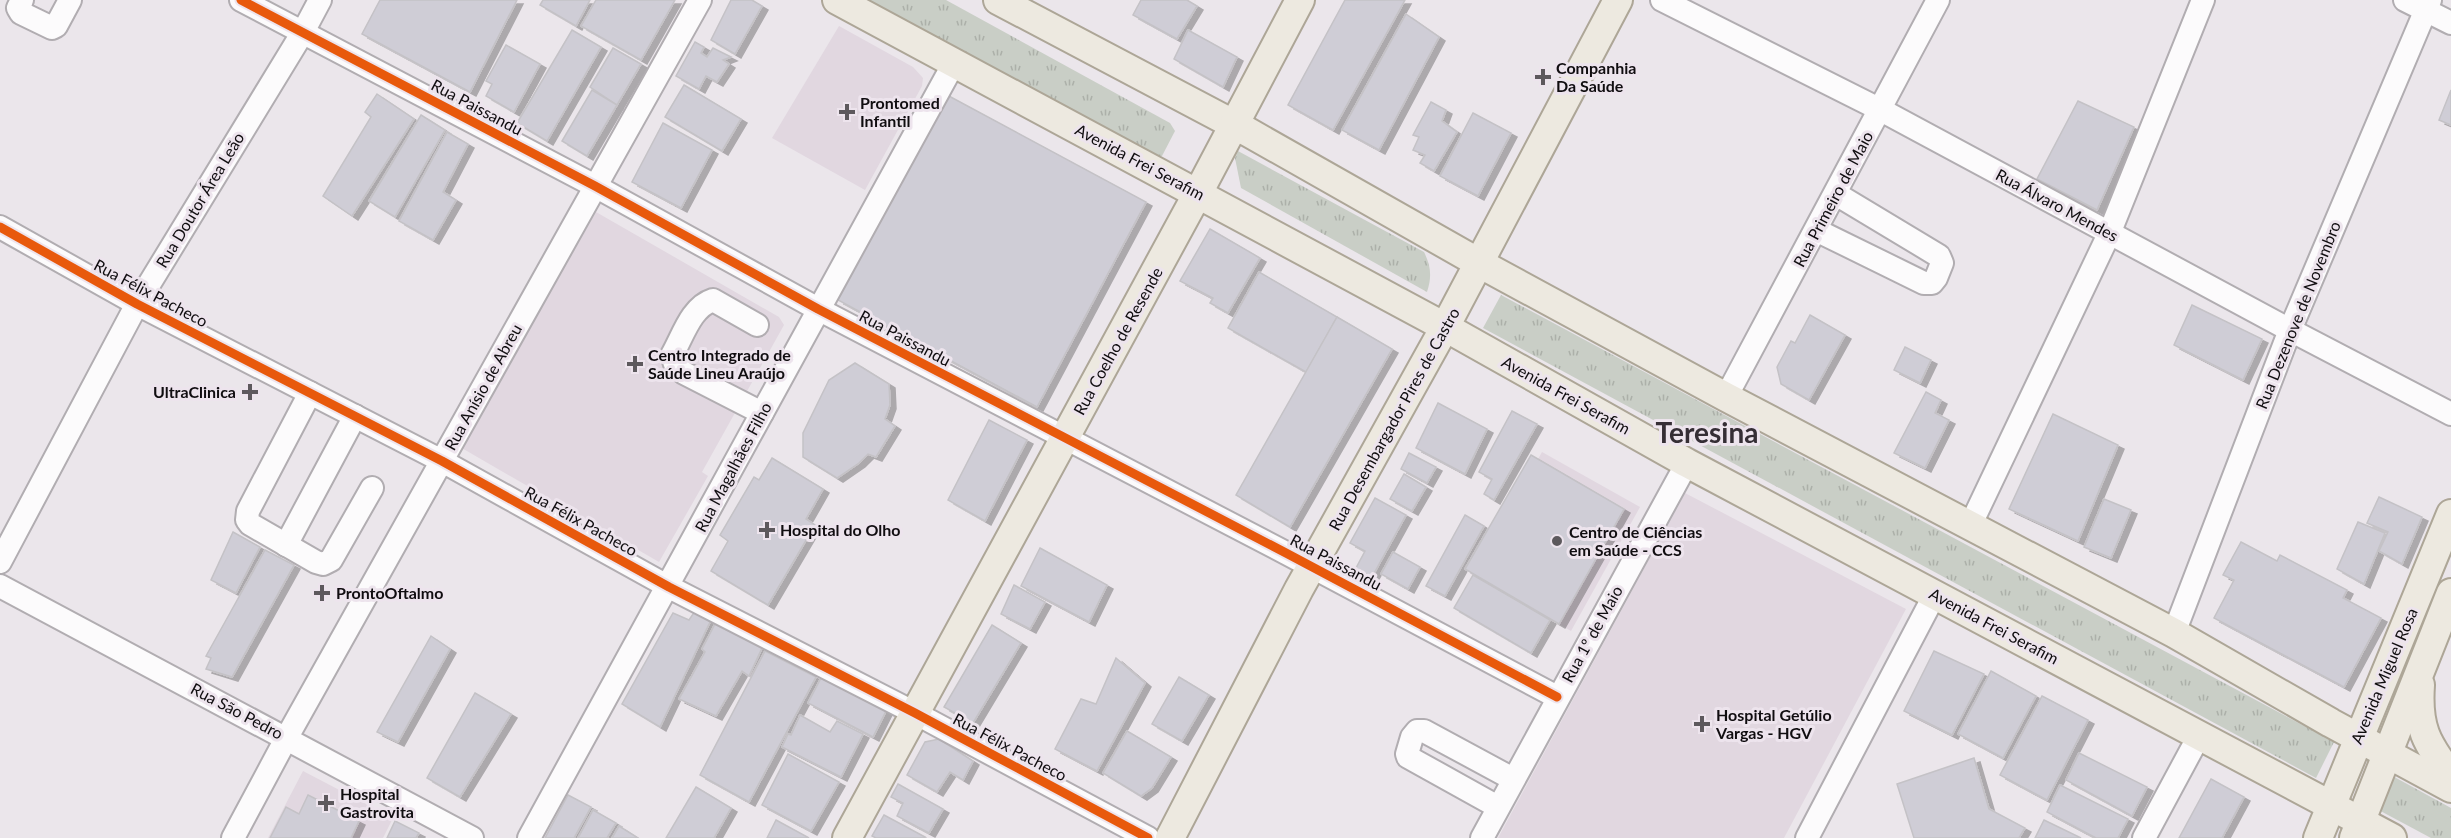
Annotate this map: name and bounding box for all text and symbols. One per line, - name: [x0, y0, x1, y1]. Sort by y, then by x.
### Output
- place label: Companhia Da Saúde: [1556, 58, 1636, 95]
- marker: Companhia Da Saúde: [1534, 68, 1552, 86]
- street label: Rua Paissandu: [428, 75, 526, 139]
- place label: Prontomed Infantil: [860, 93, 940, 130]
- marker: Prontomed Infantil: [838, 103, 856, 121]
- street label: Avenida Frei Serafim: [1072, 119, 1208, 204]
- street label: Rua Primeiro de Maio: [1789, 128, 1876, 270]
- street label: Rua Doutor Área Leão: [152, 129, 247, 271]
- street label: Rua Álvaro Mendes: [1993, 164, 2122, 245]
- street label: Rua Dezenove de Novembro: [2251, 218, 2344, 411]
- street label: Rua Félix Pacheco: [91, 255, 211, 331]
- street label: Rua Coelho de Resende: [1069, 264, 1166, 418]
- street label: Rua Desembargador Pires de Castro: [1324, 304, 1463, 534]
- street label: Rua Paissandu: [856, 306, 954, 370]
- street label: Rua Anísio de Abreu: [440, 320, 525, 453]
- place label: Centro Integrado de Saúde Lineu Araújo: [648, 345, 791, 382]
- street label: Avenida Frei Serafim: [1499, 351, 1634, 438]
- marker: Centro Integrado de Saúde Lineu Araújo: [626, 355, 644, 373]
- place label: UltraClinica: [153, 382, 236, 401]
- marker: UltraClinica: [241, 383, 259, 401]
- street label: Rua Magalhães Filho: [690, 399, 775, 535]
- district label: Teresina: [1656, 415, 1758, 449]
- street label: Rua Félix Pacheco: [522, 482, 641, 559]
- place label: Hospital do Olho: [780, 520, 901, 539]
- marker: Hospital do Olho: [758, 521, 776, 539]
- place label: Centro de Ciências em Saúde - CCS: [1569, 522, 1702, 559]
- street label: Rua Paissandu: [1287, 530, 1385, 594]
- marker: Centro de Ciências em Saúde - CCS: [1550, 534, 1564, 548]
- street label: Rua 1º de Maio: [1557, 582, 1626, 685]
- place label: ProntoOftalmo: [336, 583, 443, 602]
- street label: Avenida Frei Serafim: [1926, 583, 2062, 668]
- marker: ProntoOftalmo: [313, 584, 331, 602]
- street label: Avenida Miguel Rosa: [2346, 605, 2421, 747]
- street label: Rua São Pedro: [188, 678, 287, 743]
- place label: Hospital Getúlio Vargas - HGV: [1715, 705, 1832, 742]
- street label: Rua Félix Pacheco: [950, 709, 1070, 785]
- marker: Hospital Getúlio Vargas - HGV: [1693, 715, 1711, 733]
- place label: Hospital Gastrovita: [340, 784, 414, 821]
- marker: Hospital Gastrovita: [317, 794, 335, 812]

